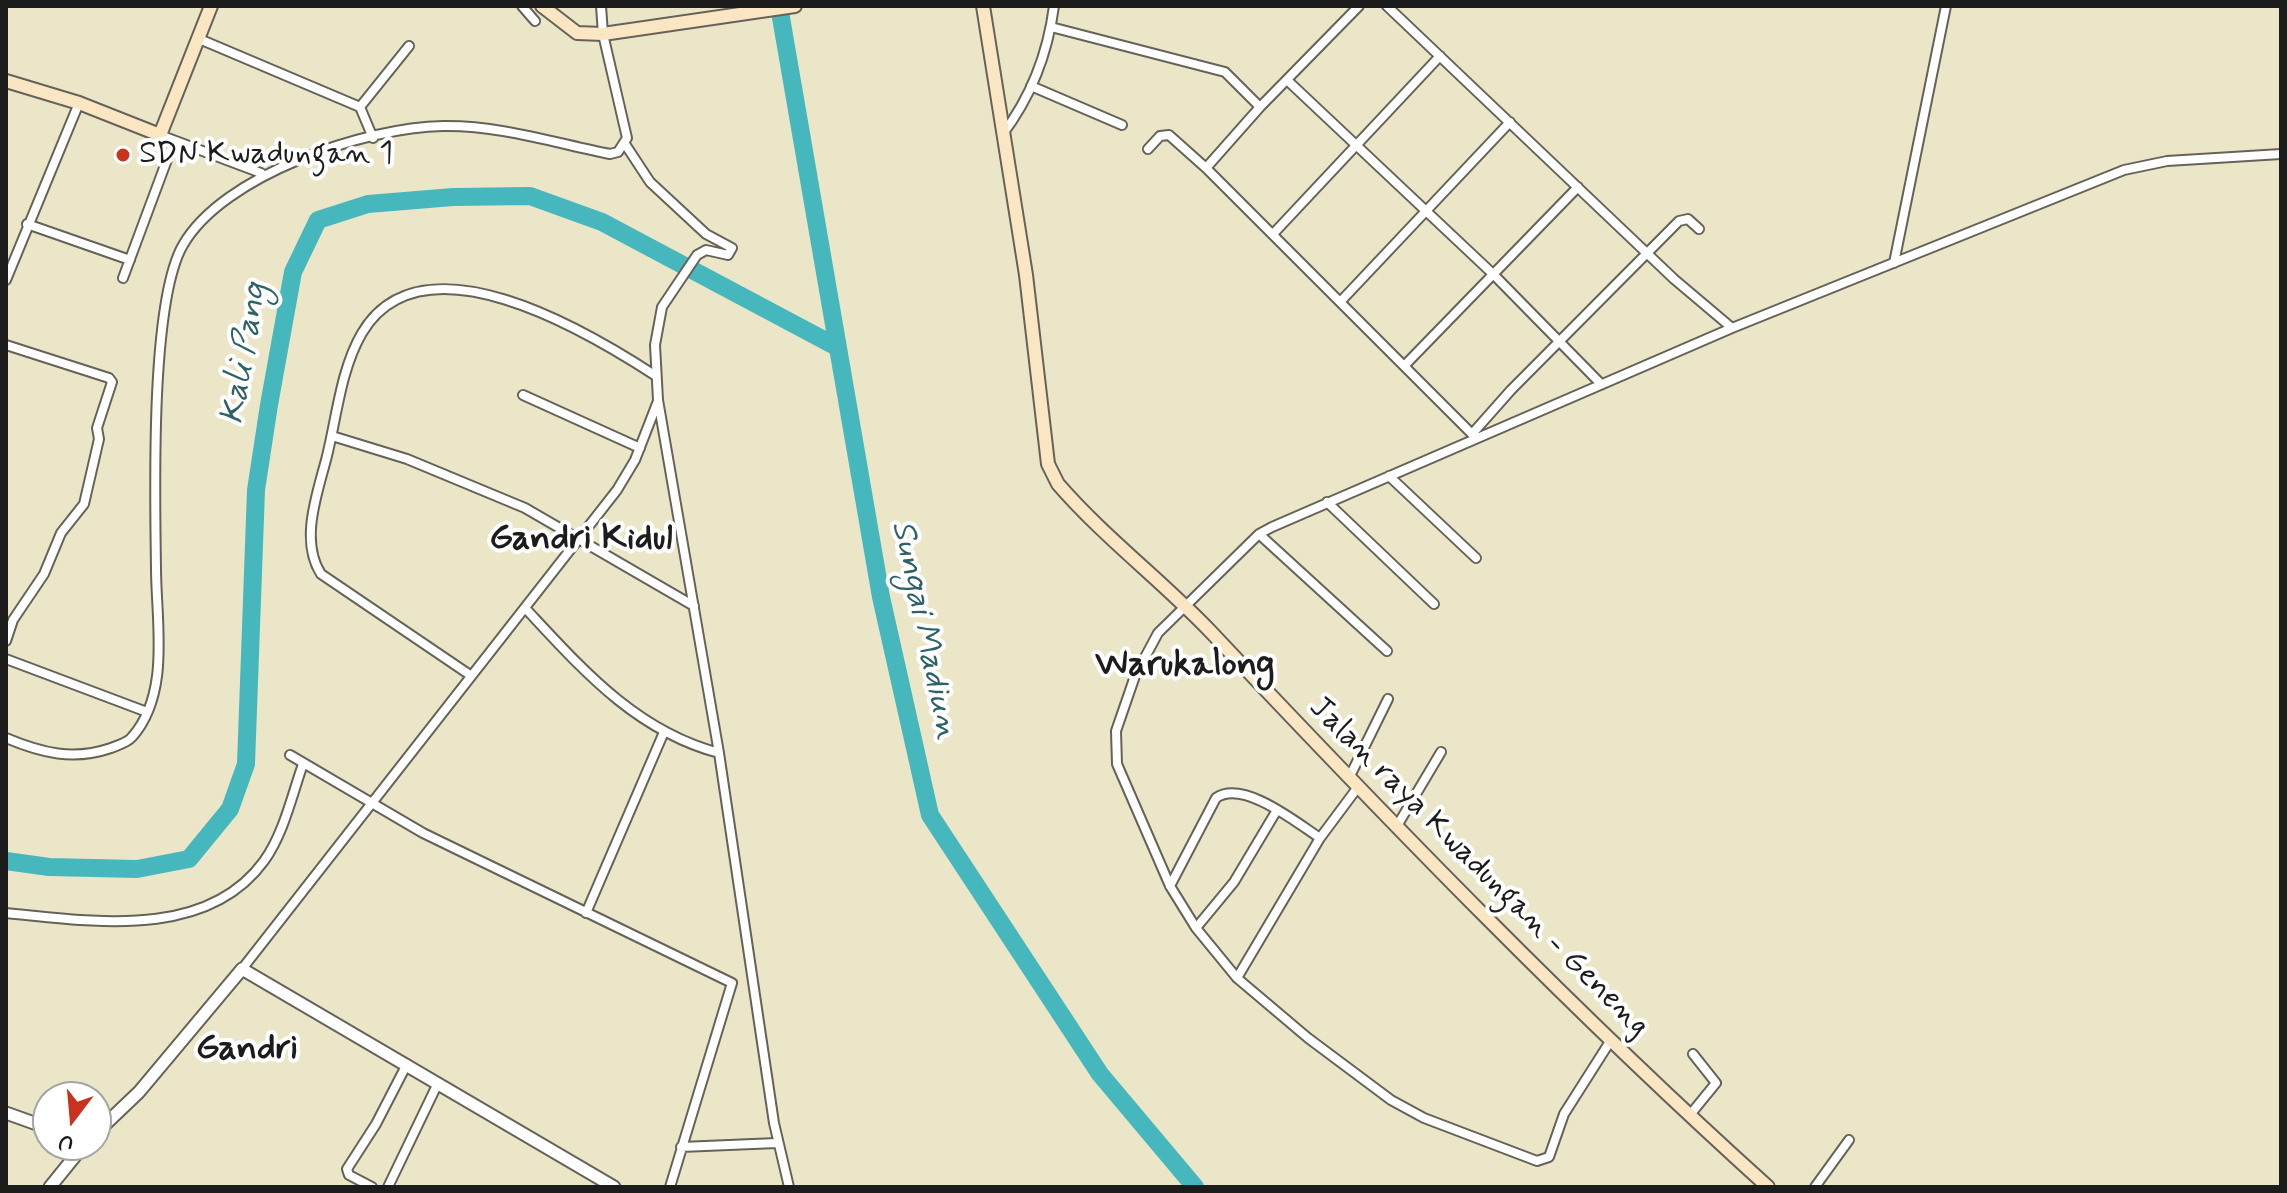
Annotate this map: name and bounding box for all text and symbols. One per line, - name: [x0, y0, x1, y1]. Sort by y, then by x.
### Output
- place label: SDN Kwadungan 1: [139, 136, 393, 174]
- marker: SDN Kwadungan 1: [114, 146, 132, 164]
- water label: Kali Pang: [214, 280, 278, 428]
- water label: Sungai Madiun: [880, 517, 966, 743]
- district label: Gandri Kidul: [489, 518, 673, 562]
- district label: Warukalong: [1095, 644, 1275, 688]
- street label: Jalan raya Kwadungan - Geneng: [1300, 690, 1656, 1046]
- district label: Gandri: [196, 1028, 298, 1072]
- north arrow: [32, 1081, 112, 1161]
- text: U: [55, 1127, 77, 1158]

